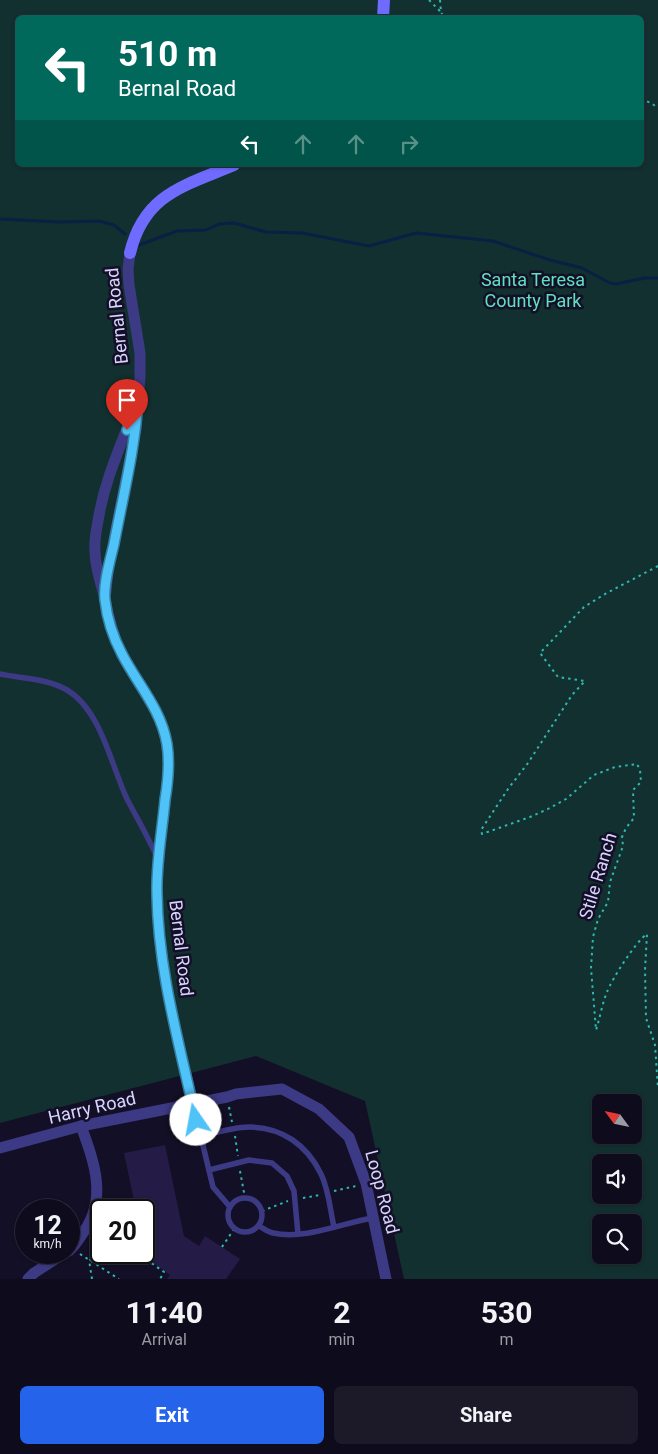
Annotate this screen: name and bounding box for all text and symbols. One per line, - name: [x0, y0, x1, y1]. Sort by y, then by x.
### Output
- text: 510 m: [118, 34, 217, 75]
- icon: left: [35, 35, 100, 100]
- text: Bernal Road: [118, 76, 236, 101]
- icon: left: [236, 130, 264, 158]
- icon: ahead: [289, 130, 317, 158]
- icon: ahead: [342, 130, 370, 158]
- icon: right: [395, 130, 423, 158]
- street label: Bernal Road: [101, 267, 132, 365]
- park label: Santa Teresa County Park: [481, 269, 585, 311]
- pin: [106, 379, 148, 430]
- icon: arrive: [113, 386, 141, 414]
- street label: Stile Ranch: [574, 830, 621, 922]
- street label: Bernal Road: [165, 899, 198, 997]
- street label: Harry Road: [46, 1087, 138, 1128]
- position arrow: [169, 1093, 221, 1145]
- north arrow: [592, 1094, 642, 1144]
- map controls: [592, 1094, 642, 1264]
- street label: Loop Road: [361, 1148, 404, 1236]
- button: sound: [592, 1154, 642, 1204]
- speed limit sign: 20: [90, 1199, 155, 1264]
- text: 12: [33, 1211, 62, 1240]
- button: search: [592, 1214, 642, 1264]
- text: km/h: [33, 1237, 62, 1251]
- text: 11:40: [126, 1295, 203, 1330]
- text: 2: [333, 1295, 350, 1330]
- text: 530: [481, 1295, 532, 1330]
- text: Arrival: [142, 1330, 187, 1349]
- text: min: [328, 1330, 355, 1349]
- text: m: [500, 1330, 514, 1349]
- button: Exit: [20, 1386, 324, 1444]
- button: Share: [334, 1386, 638, 1444]

